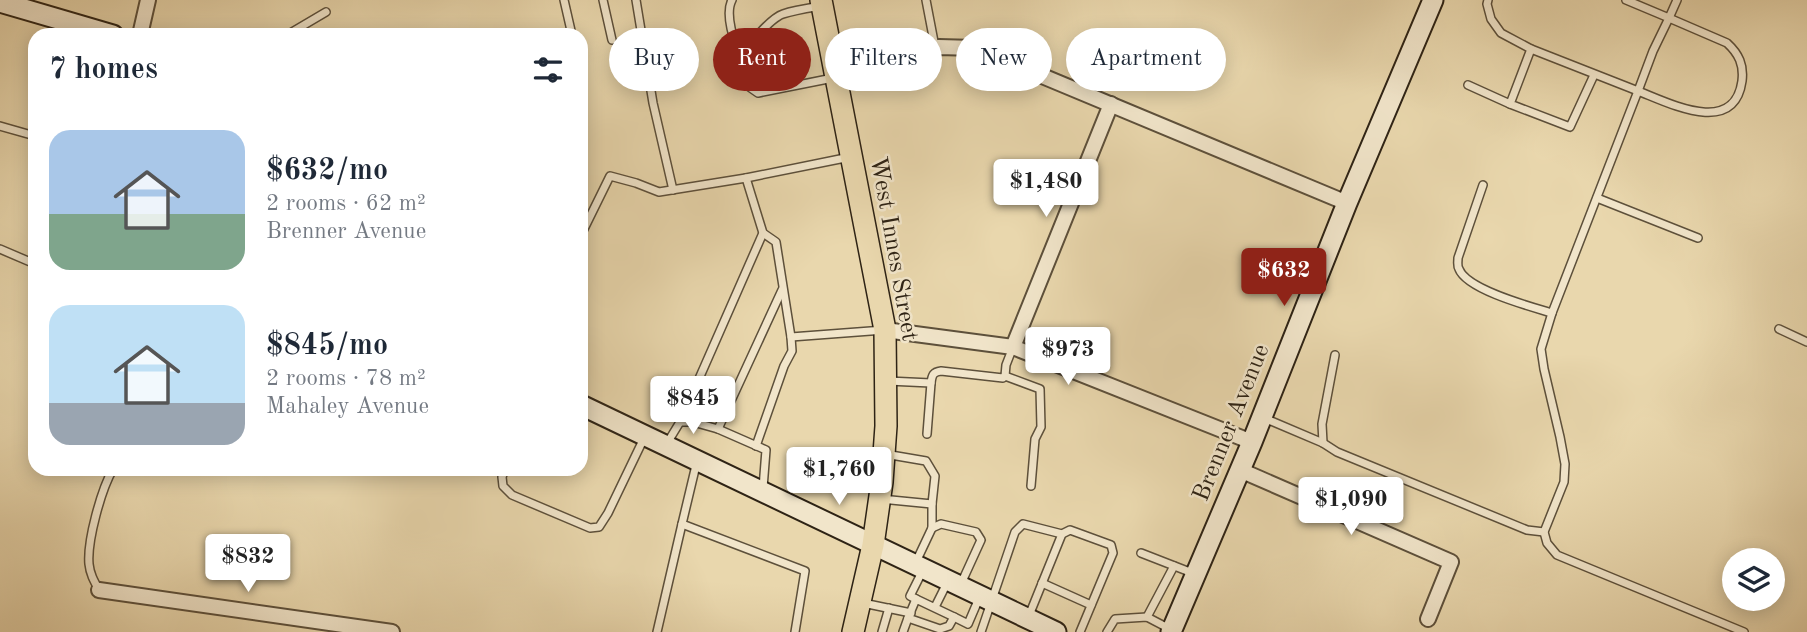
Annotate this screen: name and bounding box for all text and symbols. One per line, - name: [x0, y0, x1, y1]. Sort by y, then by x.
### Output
- chip: Buy: [609, 28, 699, 91]
- chip: Rent: [713, 28, 811, 91]
- chip: Filters: [825, 28, 942, 91]
- chip: New: [956, 28, 1052, 91]
- chip: Apartment: [1066, 28, 1226, 91]
- icon: filters: [529, 51, 567, 89]
- text: 7 homes: [49, 55, 158, 85]
- street label: West Innes Street: [865, 155, 921, 343]
- text: $632/mo: [266, 156, 388, 186]
- icon: home: [105, 158, 189, 242]
- pin: $1,480: [989, 160, 1103, 219]
- text: $1,480: [1009, 170, 1083, 193]
- text: 2 rooms · 62 m²: [266, 192, 426, 215]
- text: Brenner Avenue: [266, 220, 426, 243]
- pin: $632: [1243, 248, 1325, 308]
- text: $632: [1257, 259, 1311, 282]
- pin: $973: [1027, 328, 1109, 387]
- text: $845/mo: [266, 331, 388, 361]
- icon: home: [105, 333, 189, 417]
- text: $973: [1041, 338, 1095, 361]
- street label: Brenner Avenue: [1190, 341, 1274, 505]
- text: 2 rooms · 78 m²: [266, 367, 426, 390]
- pin: $845: [652, 376, 734, 436]
- text: $845: [666, 387, 720, 410]
- text: Mahaley Avenue: [266, 395, 429, 418]
- pin: $1,760: [782, 448, 896, 507]
- text: $1,760: [802, 458, 876, 481]
- pin: $1,090: [1294, 477, 1408, 537]
- text: $1,090: [1314, 488, 1388, 511]
- pin: $832: [207, 534, 289, 594]
- text: $832: [221, 545, 275, 568]
- map controls: [1722, 548, 1785, 611]
- button: layers: [1722, 548, 1785, 611]

